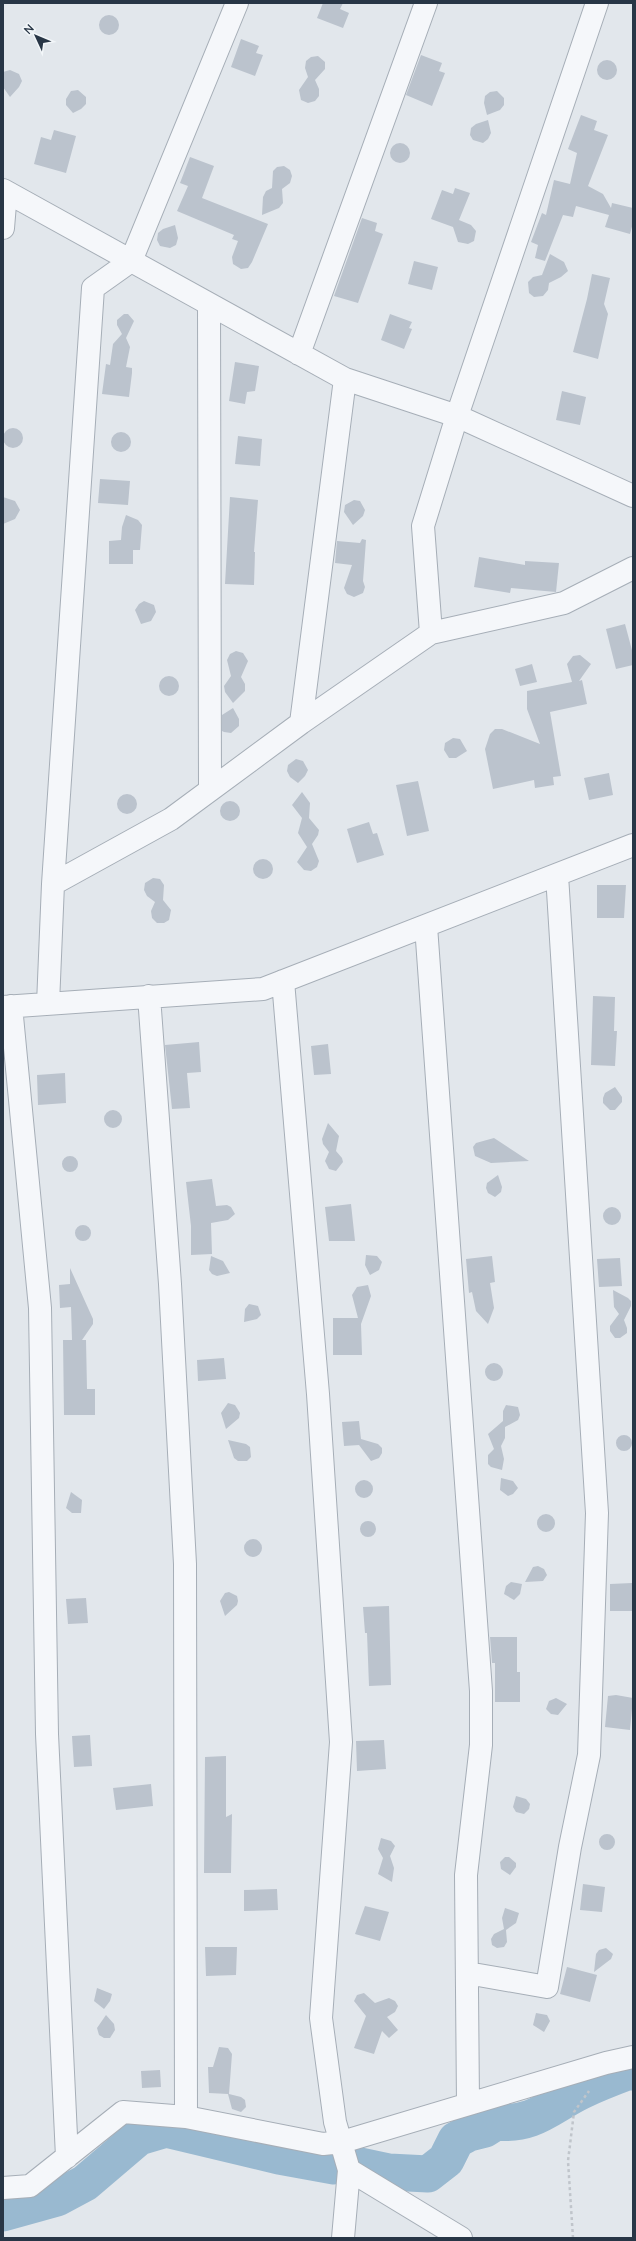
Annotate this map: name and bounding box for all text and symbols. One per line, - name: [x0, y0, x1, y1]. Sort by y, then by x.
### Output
- north arrow: [16, 16, 56, 56]
- text: N: [21, 21, 36, 36]

